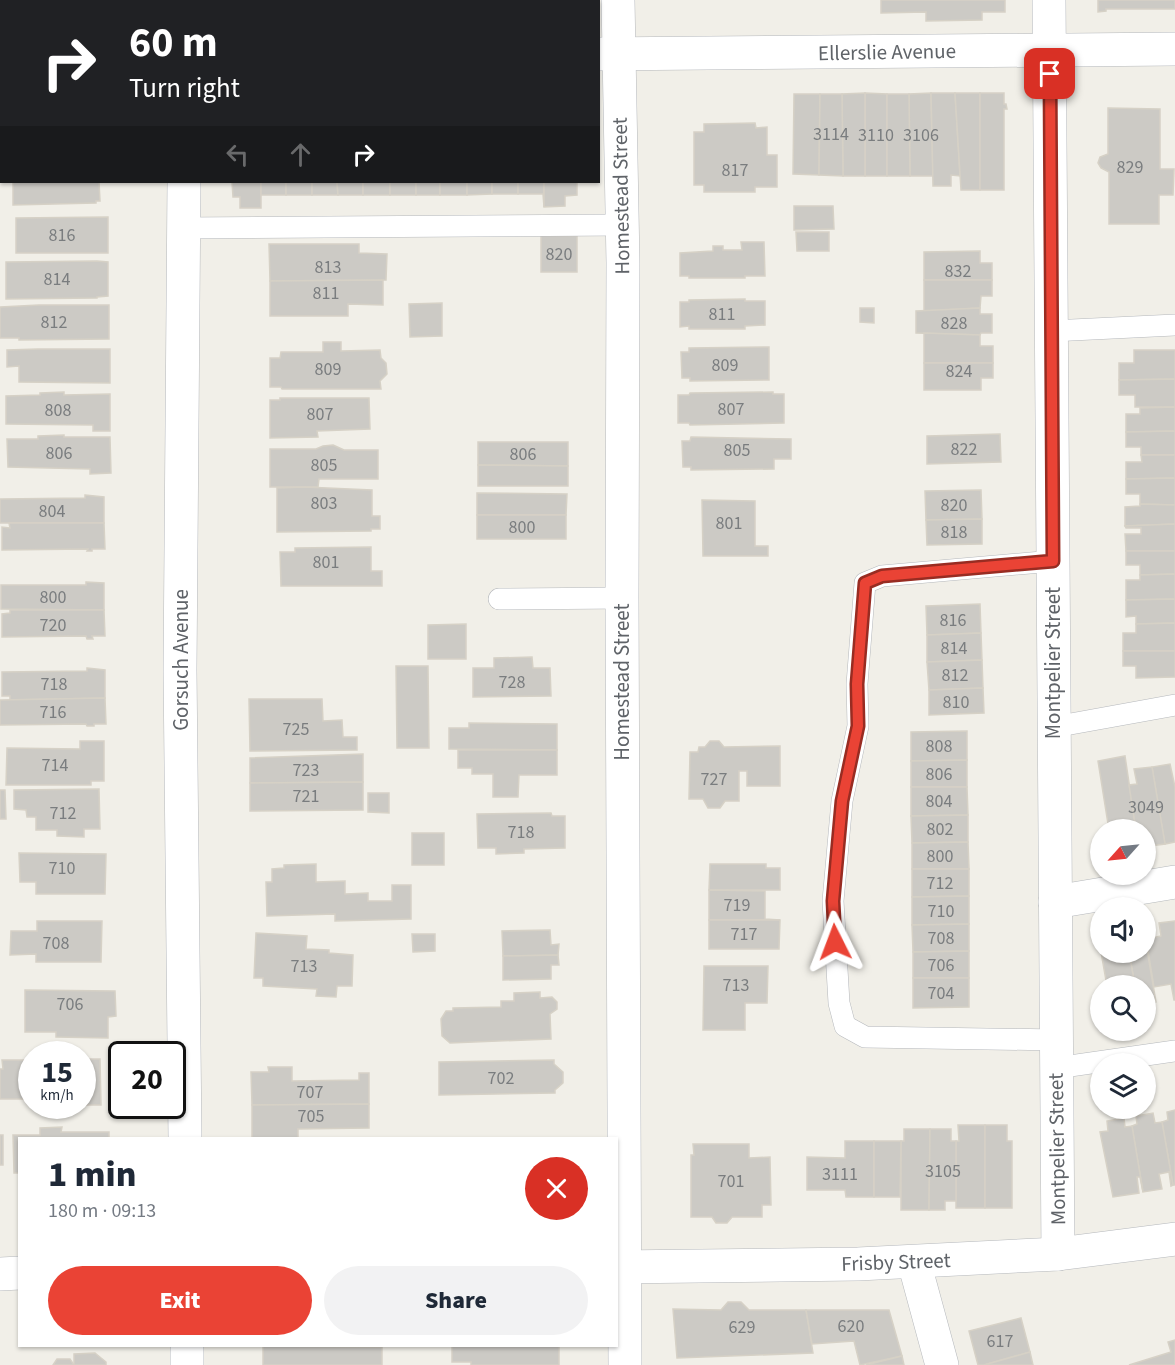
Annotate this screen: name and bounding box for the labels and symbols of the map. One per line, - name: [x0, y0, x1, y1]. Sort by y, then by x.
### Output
- street label: Ellerslie Avenue: [818, 36, 956, 68]
- pin: [1024, 48, 1075, 99]
- street label: Homestead Street: [605, 117, 637, 275]
- house number: 3114: [813, 122, 849, 147]
- house number: 3110: [858, 123, 894, 148]
- house number: 3106: [903, 123, 939, 148]
- house number: 829: [1117, 155, 1143, 180]
- house number: 817: [722, 158, 748, 183]
- house number: 816: [49, 223, 75, 248]
- house number: 820: [546, 242, 572, 267]
- house number: 813: [315, 255, 341, 280]
- house number: 832: [945, 259, 971, 284]
- house number: 814: [44, 267, 70, 292]
- house number: 811: [313, 281, 339, 306]
- house number: 811: [709, 302, 735, 327]
- house number: 812: [41, 310, 67, 335]
- house number: 828: [941, 311, 967, 336]
- house number: 809: [712, 353, 738, 378]
- house number: 809: [315, 357, 341, 382]
- house number: 824: [946, 359, 972, 384]
- house number: 807: [718, 397, 744, 422]
- house number: 808: [45, 398, 71, 423]
- house number: 807: [307, 402, 333, 427]
- house number: 822: [951, 437, 977, 462]
- house number: 805: [724, 438, 750, 463]
- house number: 806: [46, 441, 72, 466]
- house number: 806: [510, 442, 536, 467]
- house number: 805: [311, 453, 337, 478]
- house number: 803: [311, 491, 337, 516]
- house number: 820: [941, 493, 967, 518]
- house number: 804: [39, 499, 65, 524]
- house number: 801: [716, 511, 742, 536]
- house number: 800: [509, 515, 535, 540]
- house number: 818: [941, 520, 967, 545]
- house number: 801: [313, 550, 339, 575]
- house number: 800: [40, 585, 66, 610]
- street label: Montpelier Street: [1038, 587, 1068, 739]
- street label: Gorsuch Avenue: [166, 589, 196, 731]
- street label: Homestead Street: [607, 603, 637, 761]
- house number: 816: [940, 608, 966, 633]
- house number: 720: [40, 613, 66, 638]
- house number: 814: [941, 636, 967, 661]
- house number: 812: [942, 663, 968, 688]
- house number: 728: [499, 670, 525, 695]
- house number: 718: [41, 672, 67, 697]
- house number: 810: [943, 690, 969, 715]
- house number: 716: [40, 700, 66, 725]
- house number: 725: [283, 717, 309, 742]
- house number: 808: [926, 734, 952, 759]
- house number: 714: [42, 753, 68, 778]
- house number: 723: [293, 758, 319, 783]
- house number: 806: [926, 762, 952, 787]
- house number: 727: [701, 767, 727, 792]
- house number: 721: [293, 784, 319, 809]
- house number: 804: [926, 789, 952, 814]
- house number: 3049: [1128, 795, 1164, 820]
- house number: 712: [50, 801, 76, 826]
- house number: 802: [927, 817, 953, 842]
- north arrow: [1090, 819, 1156, 885]
- house number: 718: [508, 820, 534, 845]
- house number: 800: [927, 844, 953, 869]
- house number: 710: [49, 856, 75, 881]
- house number: 712: [927, 871, 953, 896]
- house number: 719: [724, 893, 750, 918]
- house number: 710: [928, 899, 954, 924]
- position arrow: [803, 910, 867, 974]
- house number: 717: [731, 922, 757, 947]
- house number: 708: [928, 926, 954, 951]
- house number: 708: [43, 931, 69, 956]
- house number: 706: [928, 953, 954, 978]
- house number: 713: [291, 954, 317, 979]
- house number: 713: [723, 973, 749, 998]
- house number: 704: [928, 981, 954, 1006]
- house number: 706: [57, 992, 83, 1017]
- speed limit sign: 20: [108, 1041, 186, 1119]
- house number: 702: [488, 1066, 514, 1091]
- street label: Montpelier Street: [1041, 1073, 1073, 1225]
- house number: 707: [297, 1080, 323, 1105]
- house number: 705: [298, 1104, 324, 1129]
- house number: 3105: [925, 1159, 961, 1184]
- house number: 3111: [822, 1162, 858, 1187]
- house number: 701: [718, 1169, 744, 1194]
- street label: Frisby Street: [841, 1245, 951, 1279]
- house number: 620: [838, 1314, 864, 1339]
- house number: 629: [729, 1315, 755, 1340]
- house number: 617: [987, 1329, 1013, 1354]

